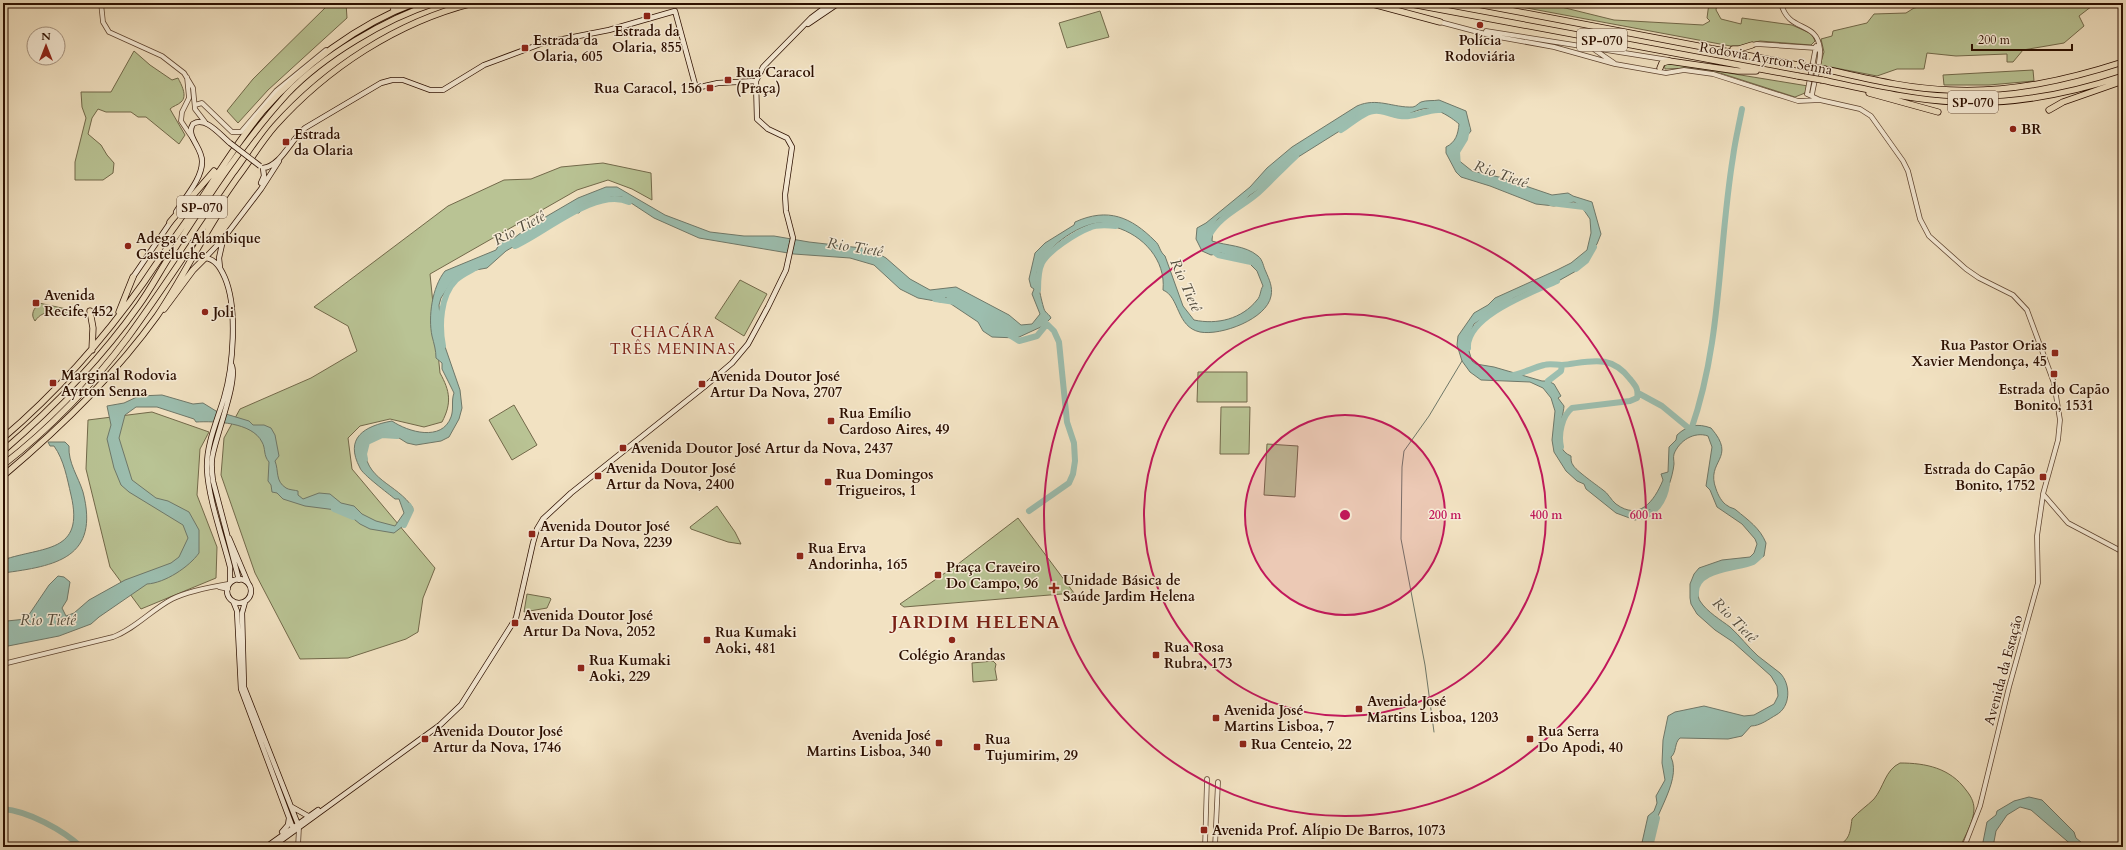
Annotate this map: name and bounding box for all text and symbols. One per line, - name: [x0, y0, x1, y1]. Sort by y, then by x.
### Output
- marker: Estrada da Olaria, 855: [642, 11, 652, 21]
- marker: Polícia Rodoviária: [1475, 20, 1485, 30]
- place label: Estrada da Olaria, 855: [612, 22, 682, 57]
- north arrow: [26, 26, 66, 66]
- scale bar: [1972, 26, 2072, 52]
- text: N: [41, 29, 51, 44]
- road number: SP-070: [1577, 29, 1627, 51]
- place label: Estrada da Olaria, 605: [533, 31, 603, 66]
- place label: Polícia Rodoviária: [1445, 31, 1515, 66]
- text: 200 m: [1978, 32, 2011, 48]
- street label: Rodovia Ayrton Senna: [1698, 37, 1834, 80]
- marker: Estrada da Olaria, 605: [520, 43, 530, 53]
- place label: Rua Caracol (Praça): [736, 63, 815, 98]
- marker: Rua Caracol (Praça): [723, 75, 733, 85]
- place label: Rua Caracol, 156: [594, 79, 702, 98]
- marker: Rua Caracol, 156: [705, 83, 715, 93]
- road number: SP-070: [1948, 91, 1998, 113]
- place label: BR: [2021, 120, 2042, 139]
- marker: BR: [2008, 124, 2018, 134]
- place label: Estrada da Olaria: [294, 125, 353, 160]
- marker: Estrada da Olaria: [281, 137, 291, 147]
- water label: Rio Tietê: [1471, 155, 1531, 193]
- road number: SP-070: [177, 196, 227, 218]
- water label: Rio Tietê: [490, 206, 549, 250]
- place label: Adega e Alambique Casteluche: [136, 229, 261, 264]
- water label: Rio Tietê: [826, 233, 884, 261]
- marker: Adega e Alambique Casteluche: [123, 241, 133, 251]
- water label: Rio Tietê: [1165, 255, 1207, 315]
- place label: Avenida Recife, 452: [44, 286, 113, 321]
- marker: Avenida Recife, 452: [31, 298, 41, 308]
- place label: Joli: [211, 303, 235, 322]
- marker: Joli: [200, 307, 210, 317]
- district label: CHACÁRA TRÊS MENINAS: [610, 322, 736, 359]
- place label: Rua Pastor Orias Xavier Mendonça, 45: [1912, 336, 2047, 371]
- marker: Rua Pastor Orias Xavier Mendonça, 45: [2050, 348, 2060, 358]
- place label: Marginal Rodovia Ayrton Senna: [61, 366, 177, 401]
- place label: Avenida Doutor José Artur Da Nova, 2707: [710, 367, 842, 402]
- marker: Estrada do Capão Bonito, 1531: [2049, 369, 2059, 379]
- marker: Marginal Rodovia Ayrton Senna: [48, 378, 58, 388]
- marker: Avenida Doutor José Artur Da Nova, 2707: [697, 379, 707, 389]
- place label: Estrada do Capão Bonito, 1531: [1998, 380, 2110, 415]
- place label: Rua Emílio Cardoso Aires, 49: [839, 404, 950, 439]
- marker: Rua Emílio Cardoso Aires, 49: [826, 416, 836, 426]
- place label: Avenida Doutor José Artur da Nova, 2437: [631, 439, 893, 458]
- marker: Avenida Doutor José Artur da Nova, 2437: [618, 443, 628, 453]
- place label: Avenida Doutor José Artur da Nova, 2400: [606, 459, 736, 494]
- place label: Estrada do Capão Bonito, 1752: [1924, 460, 2035, 495]
- place label: Rua Domingos Trigueiros, 1: [836, 465, 933, 500]
- marker: Avenida Doutor José Artur da Nova, 2400: [593, 471, 603, 481]
- marker: Estrada do Capão Bonito, 1752: [2038, 472, 2048, 482]
- marker: Rua Domingos Trigueiros, 1: [823, 477, 833, 487]
- text: 200 m: [1429, 507, 1462, 523]
- text: 400 m: [1530, 507, 1563, 523]
- text: 600 m: [1630, 507, 1663, 523]
- centre of rings: [1338, 508, 1352, 522]
- place label: Avenida Doutor José Artur Da Nova, 2239: [540, 517, 672, 552]
- marker: Avenida Doutor José Artur Da Nova, 2239: [527, 529, 537, 539]
- place label: Rua Erva Andorinha, 165: [808, 539, 908, 574]
- marker: Rua Erva Andorinha, 165: [795, 551, 805, 561]
- place label: Praça Craveiro Do Campo, 96: [946, 558, 1040, 593]
- marker: Praça Craveiro Do Campo, 96: [933, 570, 943, 580]
- place label: Unidade Básica de Saúde Jardim Helena: [1063, 571, 1195, 606]
- marker: Unidade Básica de Saúde Jardim Helena: [1048, 582, 1060, 594]
- water label: Rio Tietê: [1708, 593, 1762, 647]
- place label: Avenida Doutor José Artur Da Nova, 2052: [523, 606, 655, 641]
- water label: Rio Tietê: [20, 610, 76, 630]
- district label: JARDIM HELENA: [888, 610, 1061, 635]
- street label: Avenida da Estação: [1980, 612, 2027, 727]
- marker: Avenida Doutor José Artur Da Nova, 2052: [510, 618, 520, 628]
- place label: Rua Kumaki Aoki, 481: [715, 623, 797, 658]
- marker: Rua Kumaki Aoki, 481: [702, 635, 712, 645]
- marker: Colégio Arandas: [947, 635, 957, 645]
- place label: Rua Rosa Rubra, 173: [1164, 638, 1233, 673]
- place label: Colégio Arandas: [898, 646, 1006, 665]
- marker: Rua Rosa Rubra, 173: [1151, 650, 1161, 660]
- place label: Rua Kumaki Aoki, 229: [589, 651, 671, 686]
- marker: Rua Kumaki Aoki, 229: [576, 663, 586, 673]
- place label: Avenida José Martins Lisboa, 1203: [1367, 692, 1499, 727]
- place label: Avenida José Martins Lisboa, 7: [1224, 701, 1334, 736]
- marker: Avenida José Martins Lisboa, 1203: [1354, 704, 1364, 714]
- marker: Avenida José Martins Lisboa, 7: [1211, 713, 1221, 723]
- place label: Avenida Doutor José Artur da Nova, 1746: [433, 722, 563, 757]
- place label: Rua Serra Do Apodi, 40: [1538, 722, 1623, 757]
- place label: Avenida José Martins Lisboa, 340: [806, 726, 931, 761]
- place label: Rua Tujumirim, 29: [985, 730, 1078, 765]
- marker: Avenida Doutor José Artur da Nova, 1746: [420, 734, 430, 744]
- marker: Rua Serra Do Apodi, 40: [1525, 734, 1535, 744]
- place label: Rua Centeio, 22: [1251, 735, 1352, 754]
- marker: Avenida José Martins Lisboa, 340: [934, 738, 944, 748]
- marker: Rua Centeio, 22: [1238, 739, 1248, 749]
- marker: Rua Tujumirim, 29: [972, 742, 982, 752]
- place label: Avenida Prof. Alípio De Barros, 1073: [1212, 821, 1446, 840]
- marker: Avenida Prof. Alípio De Barros, 1073: [1199, 825, 1209, 835]

